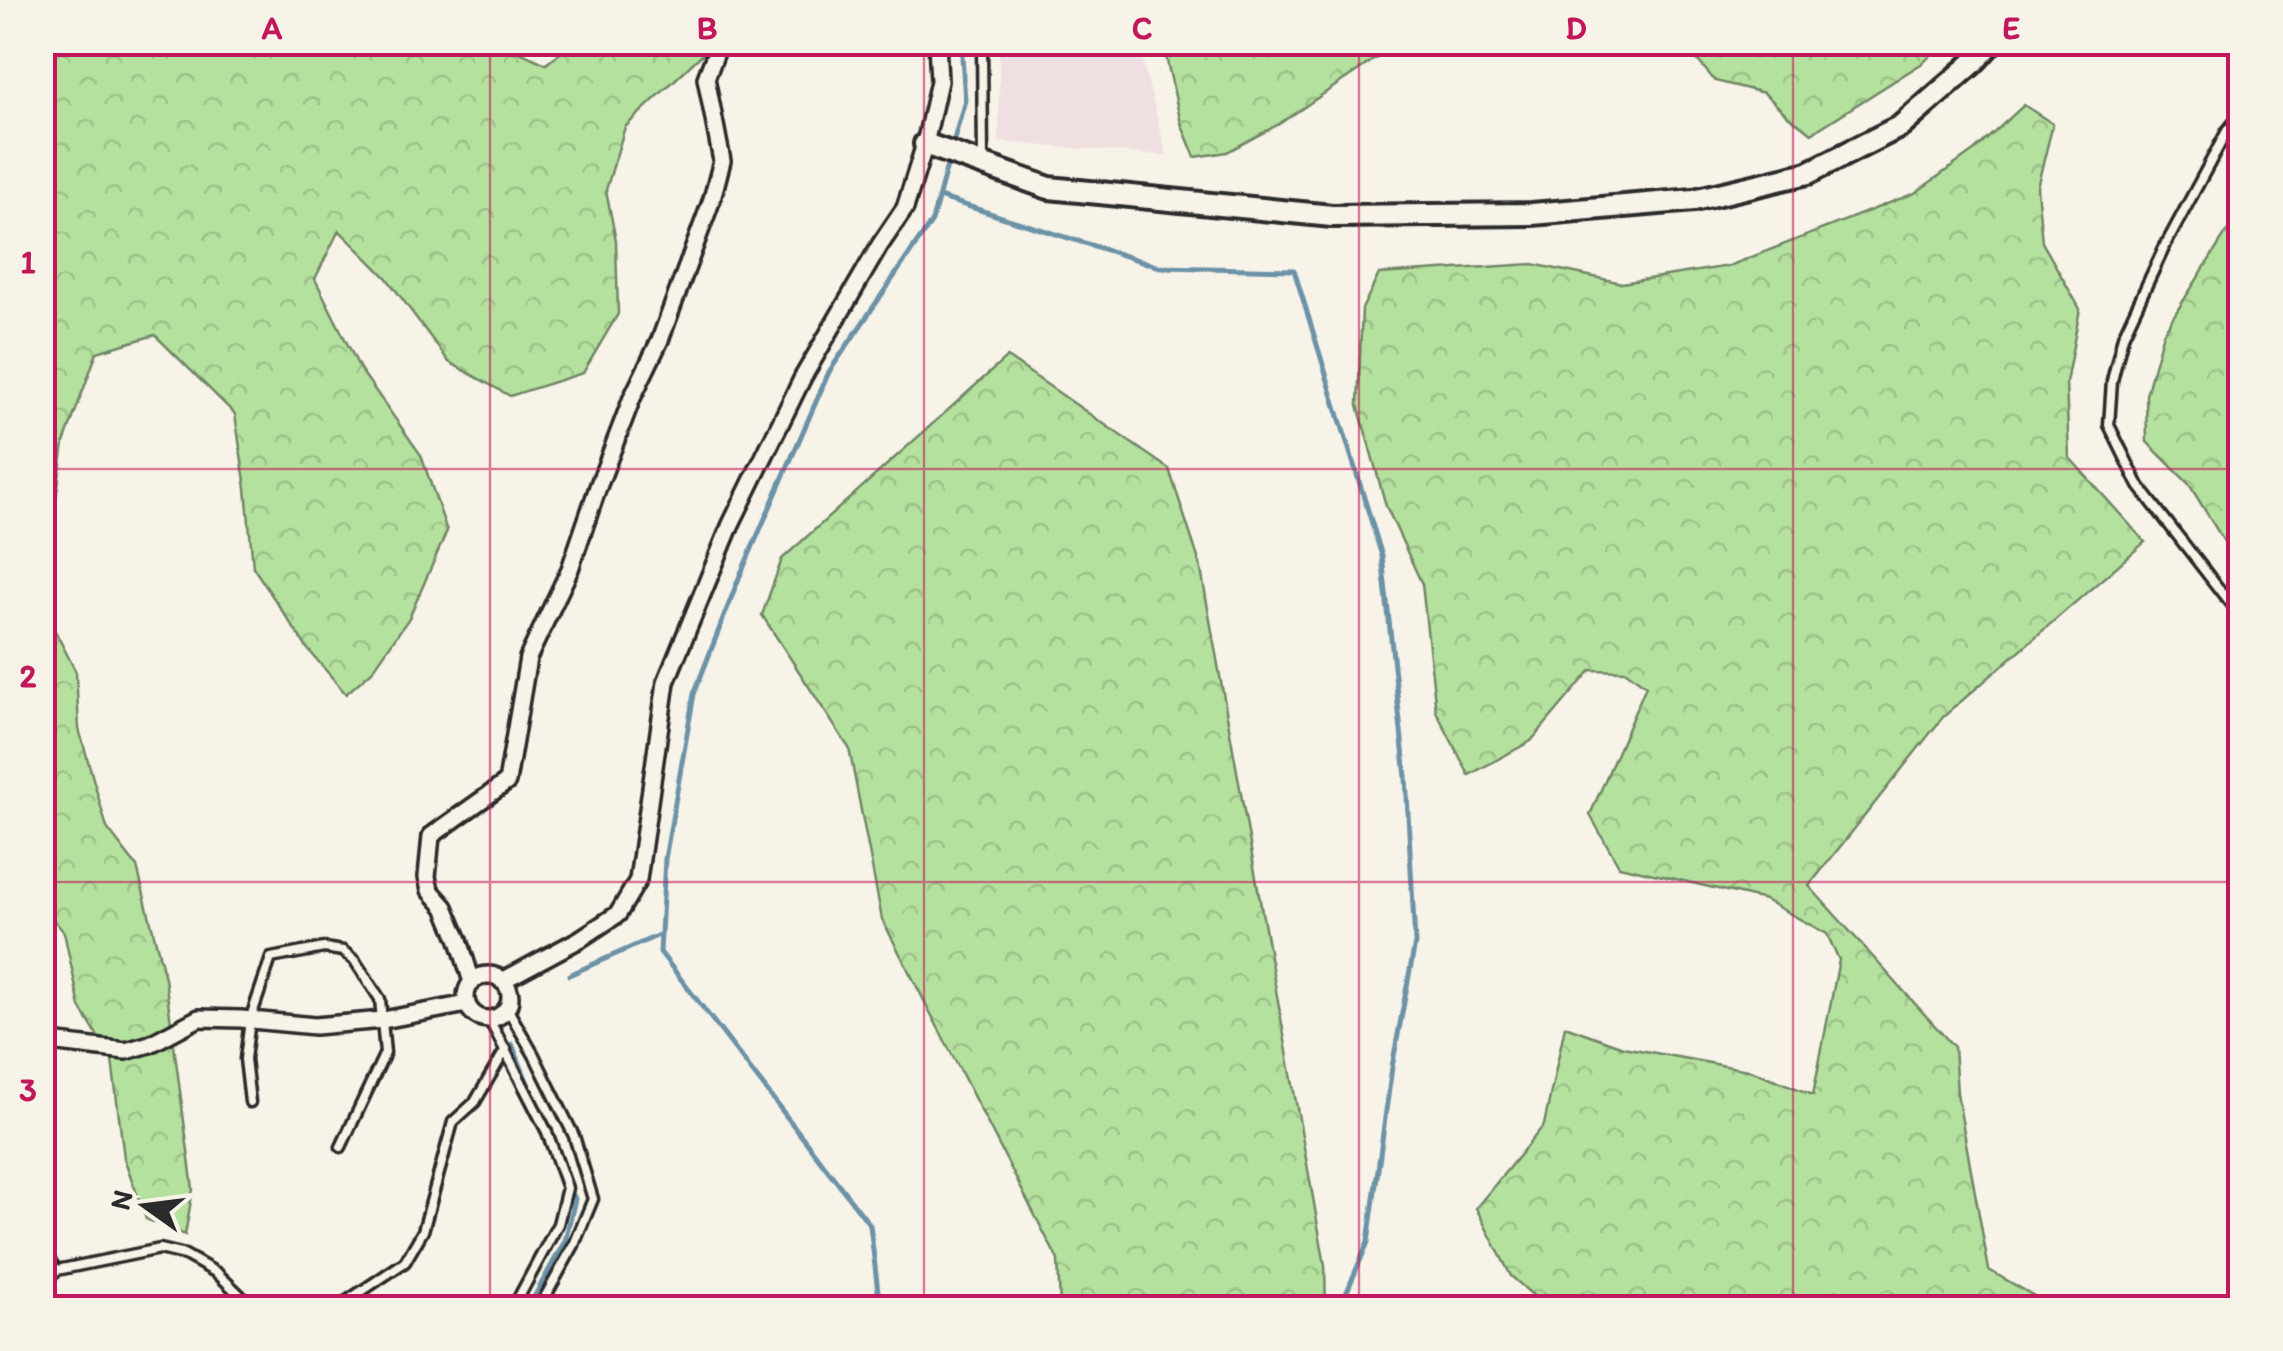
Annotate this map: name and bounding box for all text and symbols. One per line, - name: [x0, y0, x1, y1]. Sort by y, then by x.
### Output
- text: A: [261, 9, 283, 47]
- text: B: [697, 9, 717, 47]
- text: C: [1132, 9, 1152, 47]
- text: D: [1565, 9, 1587, 47]
- text: E: [2002, 9, 2020, 47]
- text: 1: [21, 243, 36, 281]
- text: 2: [20, 657, 37, 695]
- text: 3: [19, 1071, 37, 1109]
- north arrow: [95, 1156, 195, 1256]
- text: N: [102, 1187, 140, 1213]

